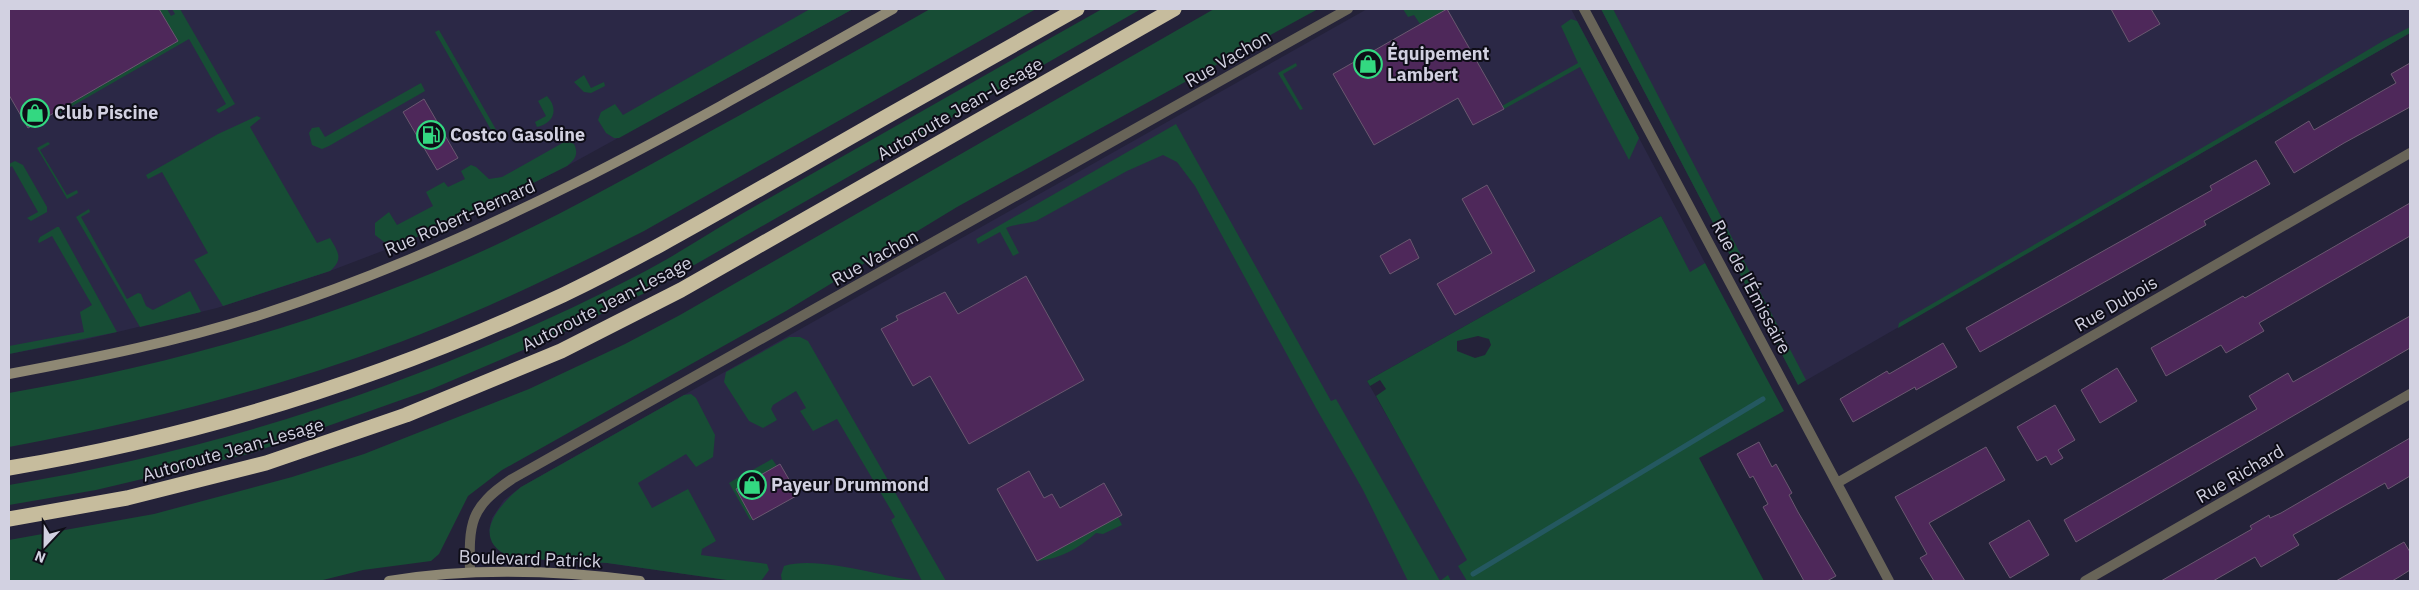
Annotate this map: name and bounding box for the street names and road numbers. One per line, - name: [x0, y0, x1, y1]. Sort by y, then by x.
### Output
- street label: Rue Vachon: [1181, 25, 1275, 92]
- street label: Autoroute Jean-Lesage: [873, 52, 1047, 165]
- street label: Rue Robert-Bernard: [381, 174, 539, 261]
- street label: Rue de l'Émissaire: [1706, 216, 1796, 358]
- street label: Rue Vachon: [827, 224, 922, 291]
- street label: Autoroute Jean-Lesage: [518, 251, 696, 356]
- street label: Rue Dubois: [2070, 271, 2161, 337]
- street label: Autoroute Jean-Lesage: [139, 413, 326, 486]
- street label: Rue Richard: [2192, 439, 2288, 508]
- street label: Boulevard Patrick: [458, 545, 602, 572]

